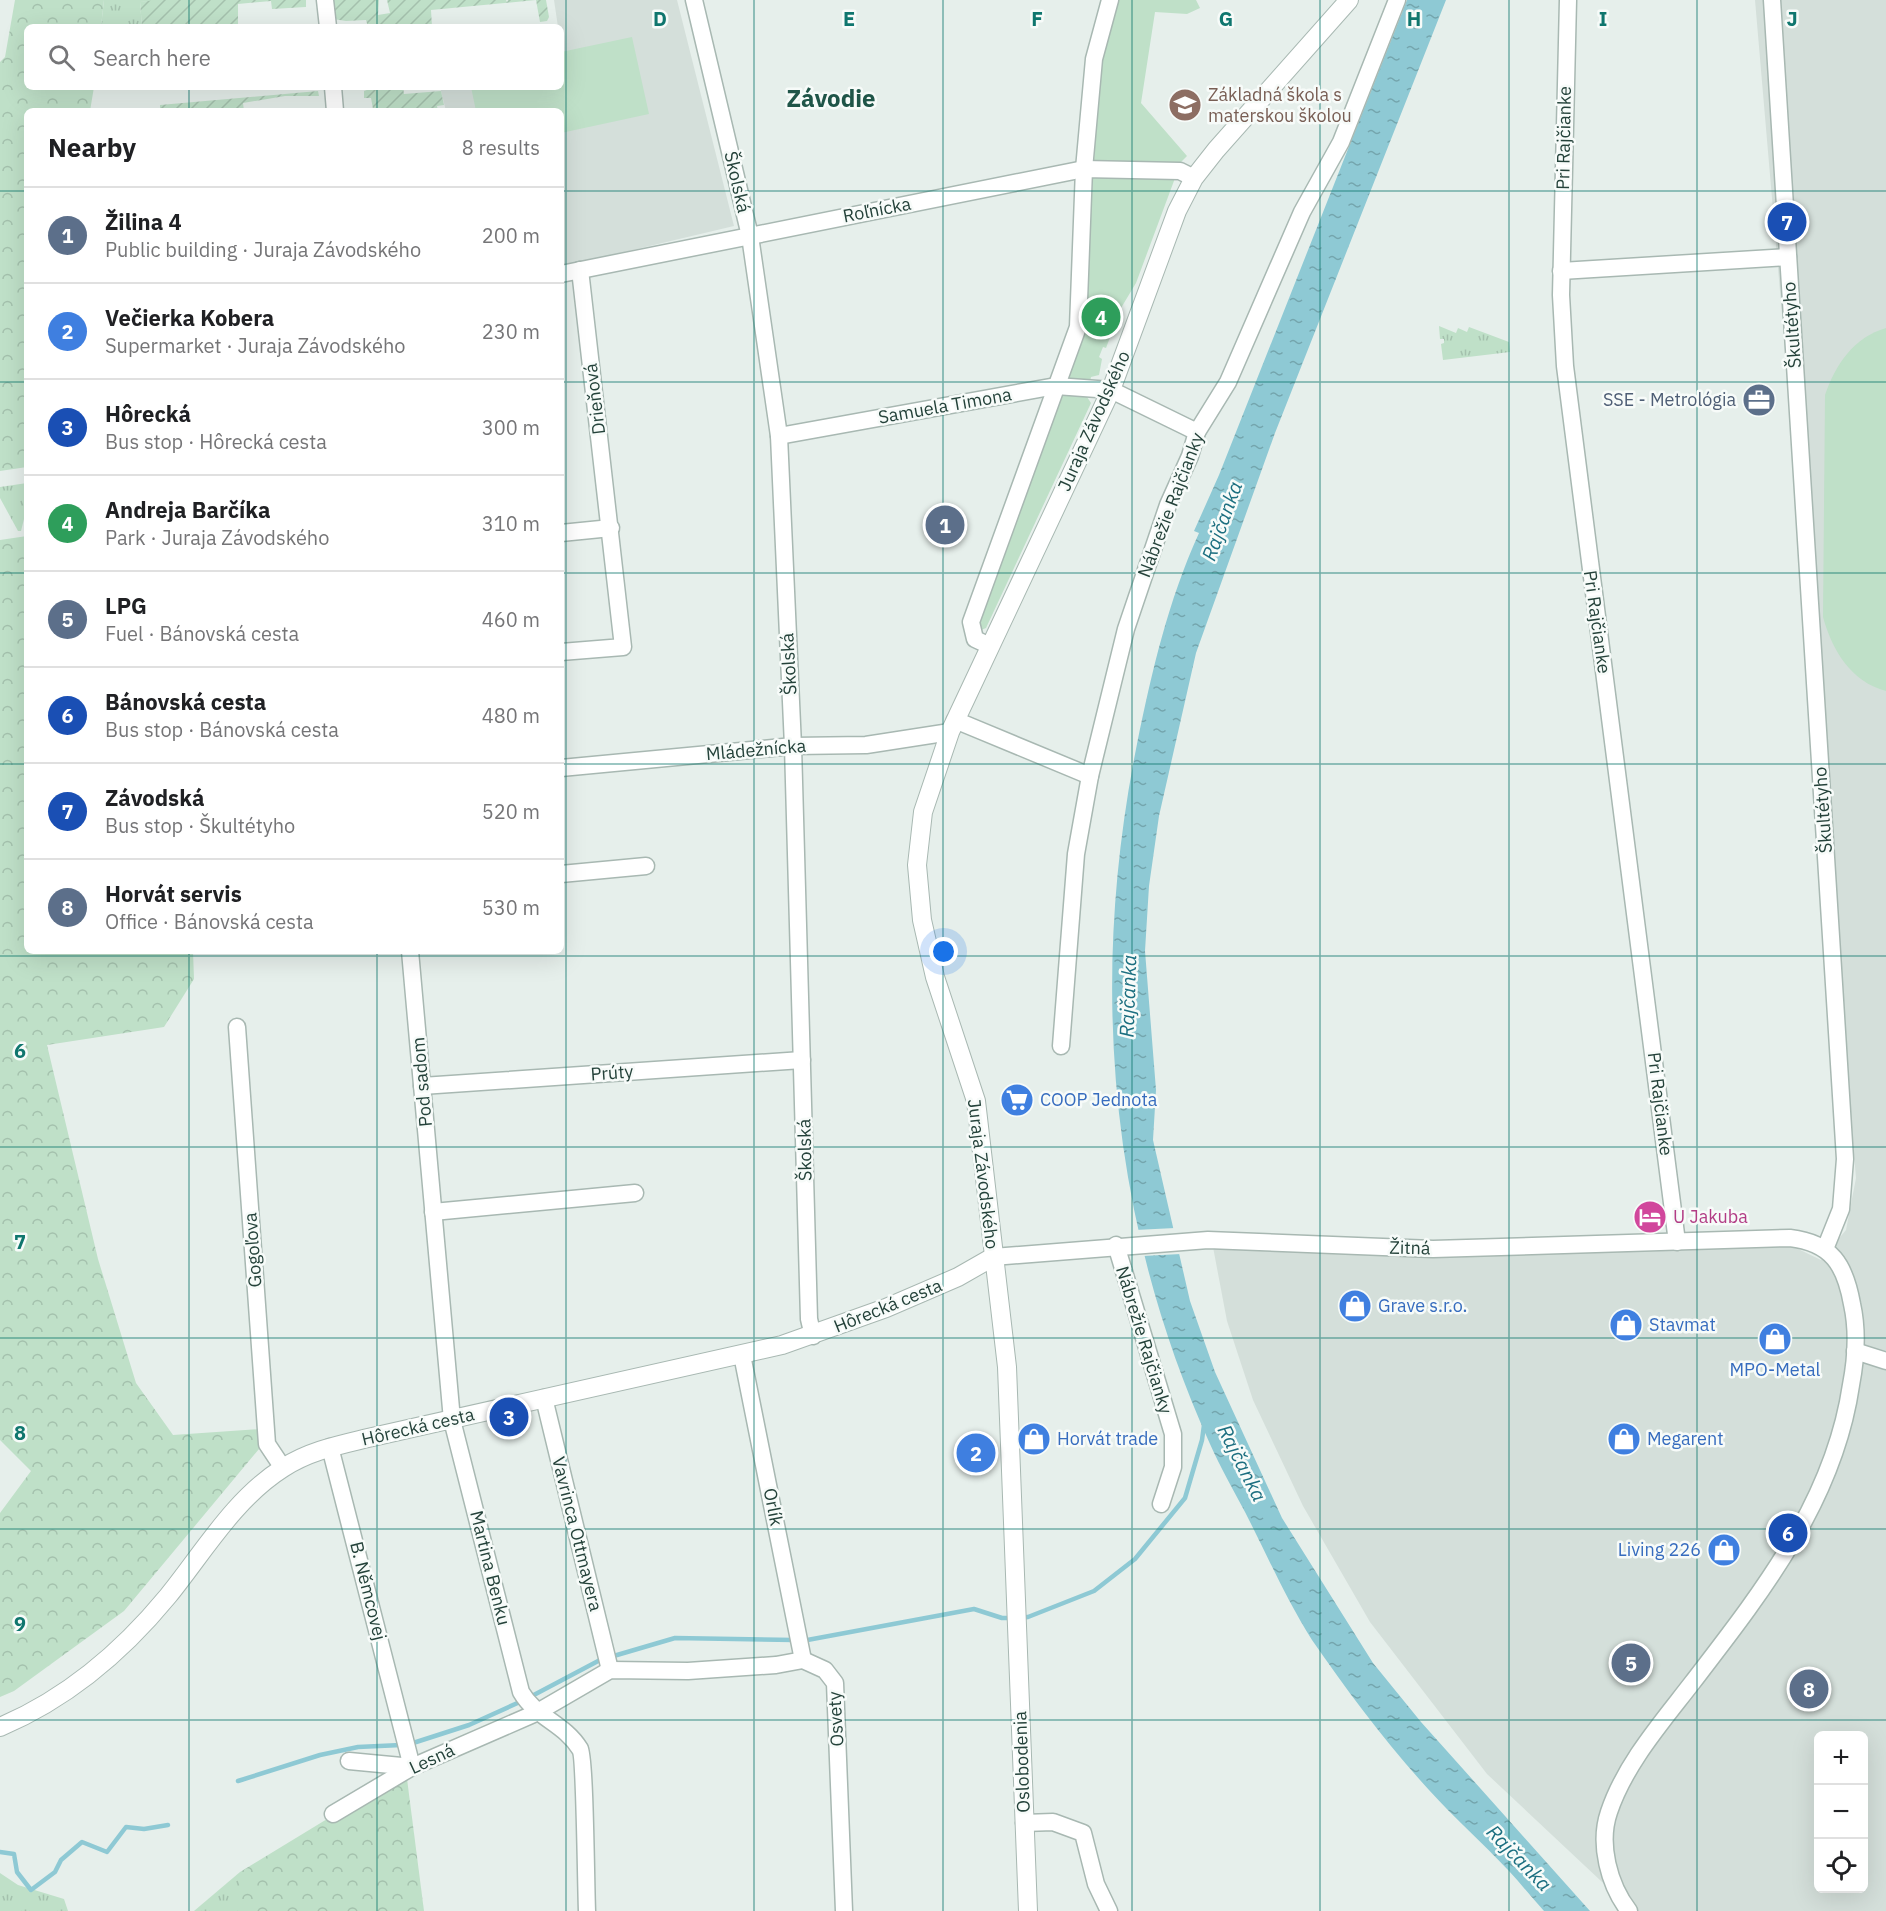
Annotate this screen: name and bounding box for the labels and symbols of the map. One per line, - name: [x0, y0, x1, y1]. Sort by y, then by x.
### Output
- text: D: [653, 5, 667, 32]
- text: E: [843, 5, 855, 32]
- text: F: [1031, 5, 1043, 32]
- text: G: [1219, 5, 1233, 32]
- text: H: [1407, 5, 1421, 32]
- text: I: [1599, 5, 1607, 32]
- text: J: [1786, 5, 1798, 32]
- district label: Závodie: [786, 82, 876, 114]
- place label: Základná škola s materskou školou: [1208, 83, 1352, 127]
- street label: Pri Rajčianke: [1551, 86, 1576, 190]
- school or university icon: Základná škola s materskou školou: [1167, 87, 1203, 123]
- street label: Školská: [719, 149, 757, 215]
- street label: Roľnícka: [841, 192, 913, 227]
- pin: 7: [1768, 200, 1806, 244]
- street label: Škultétyho: [1776, 281, 1806, 369]
- pin: 4: [1082, 294, 1120, 340]
- street label: Juraja Závodského: [1052, 347, 1135, 495]
- street label: Drieňová: [579, 362, 610, 436]
- street label: Samuela Timona: [876, 382, 1014, 429]
- office icon: SSE - Metrológia: [1741, 382, 1777, 418]
- place label: SSE - Metrológia: [1603, 388, 1736, 411]
- street label: Nábrežie Rajčianky: [1132, 429, 1209, 581]
- water label: Rajčanka: [1195, 477, 1248, 564]
- pin: 1: [926, 502, 964, 548]
- street label: Pri Rajčianke: [1579, 569, 1616, 675]
- street label: Školská: [774, 632, 802, 696]
- street label: Mládežnícka: [705, 734, 807, 765]
- street label: Škultétyho: [1807, 766, 1837, 854]
- your location: [929, 937, 958, 966]
- water label: Rajčanka: [1113, 954, 1142, 1038]
- street label: Pod sadom: [406, 1036, 437, 1128]
- text: 6: [14, 1037, 26, 1064]
- street label: Pri Rajčianke: [1643, 1051, 1678, 1157]
- street label: Prúty: [590, 1060, 634, 1085]
- supermarket icon: COOP Jednota: [999, 1082, 1035, 1118]
- place label: COOP Jednota: [1040, 1088, 1158, 1111]
- street label: Juraja Závodského: [963, 1098, 1004, 1250]
- street label: Školská: [791, 1118, 817, 1181]
- hotel icon: U Jakuba: [1632, 1199, 1668, 1235]
- place label: U Jakuba: [1673, 1205, 1748, 1228]
- street label: Gogoľova: [238, 1211, 267, 1288]
- text: 7: [14, 1228, 26, 1255]
- street label: Žitná: [1389, 1236, 1431, 1259]
- street label: Nábrežie Rajčianky: [1111, 1263, 1178, 1417]
- street label: Hôrecká cesta: [830, 1273, 946, 1338]
- shop icon: Grave s.r.o.: [1337, 1288, 1373, 1324]
- place label: Grave s.r.o.: [1378, 1294, 1467, 1317]
- shop icon: Stavmat: [1608, 1307, 1644, 1343]
- place label: Stavmat: [1649, 1313, 1716, 1336]
- shop icon: MPO-Metal: [1757, 1321, 1793, 1357]
- place label: MPO-Metal: [1729, 1358, 1821, 1381]
- pin: 3: [490, 1394, 528, 1440]
- street label: Hôrecká cesta: [359, 1402, 477, 1451]
- text: 8: [14, 1419, 26, 1446]
- water label: Rajčanka: [1212, 1420, 1273, 1506]
- shop icon: Horvát trade: [1016, 1421, 1052, 1457]
- shop icon: Megarent: [1606, 1421, 1642, 1457]
- place label: Horvát trade: [1057, 1427, 1158, 1450]
- place label: Megarent: [1647, 1427, 1724, 1450]
- pin: 2: [956, 1430, 996, 1476]
- street label: Vavrinca Ottmayera: [547, 1454, 608, 1614]
- street label: Orlík: [759, 1486, 789, 1528]
- street label: Martina Benku: [465, 1508, 516, 1628]
- pin: 6: [1768, 1510, 1808, 1556]
- shop icon: Living 226: [1706, 1532, 1742, 1568]
- place label: Living 226: [1618, 1538, 1701, 1561]
- street label: B. Němcovej: [345, 1539, 392, 1643]
- text: 9: [14, 1610, 26, 1637]
- pin: 5: [1612, 1640, 1650, 1686]
- pin: 8: [1790, 1666, 1828, 1712]
- street label: Osvety: [823, 1691, 848, 1747]
- street label: Oslobodenia: [1008, 1710, 1035, 1813]
- street label: Lesná: [405, 1738, 458, 1779]
- water label: Rajčanka: [1481, 1818, 1558, 1897]

